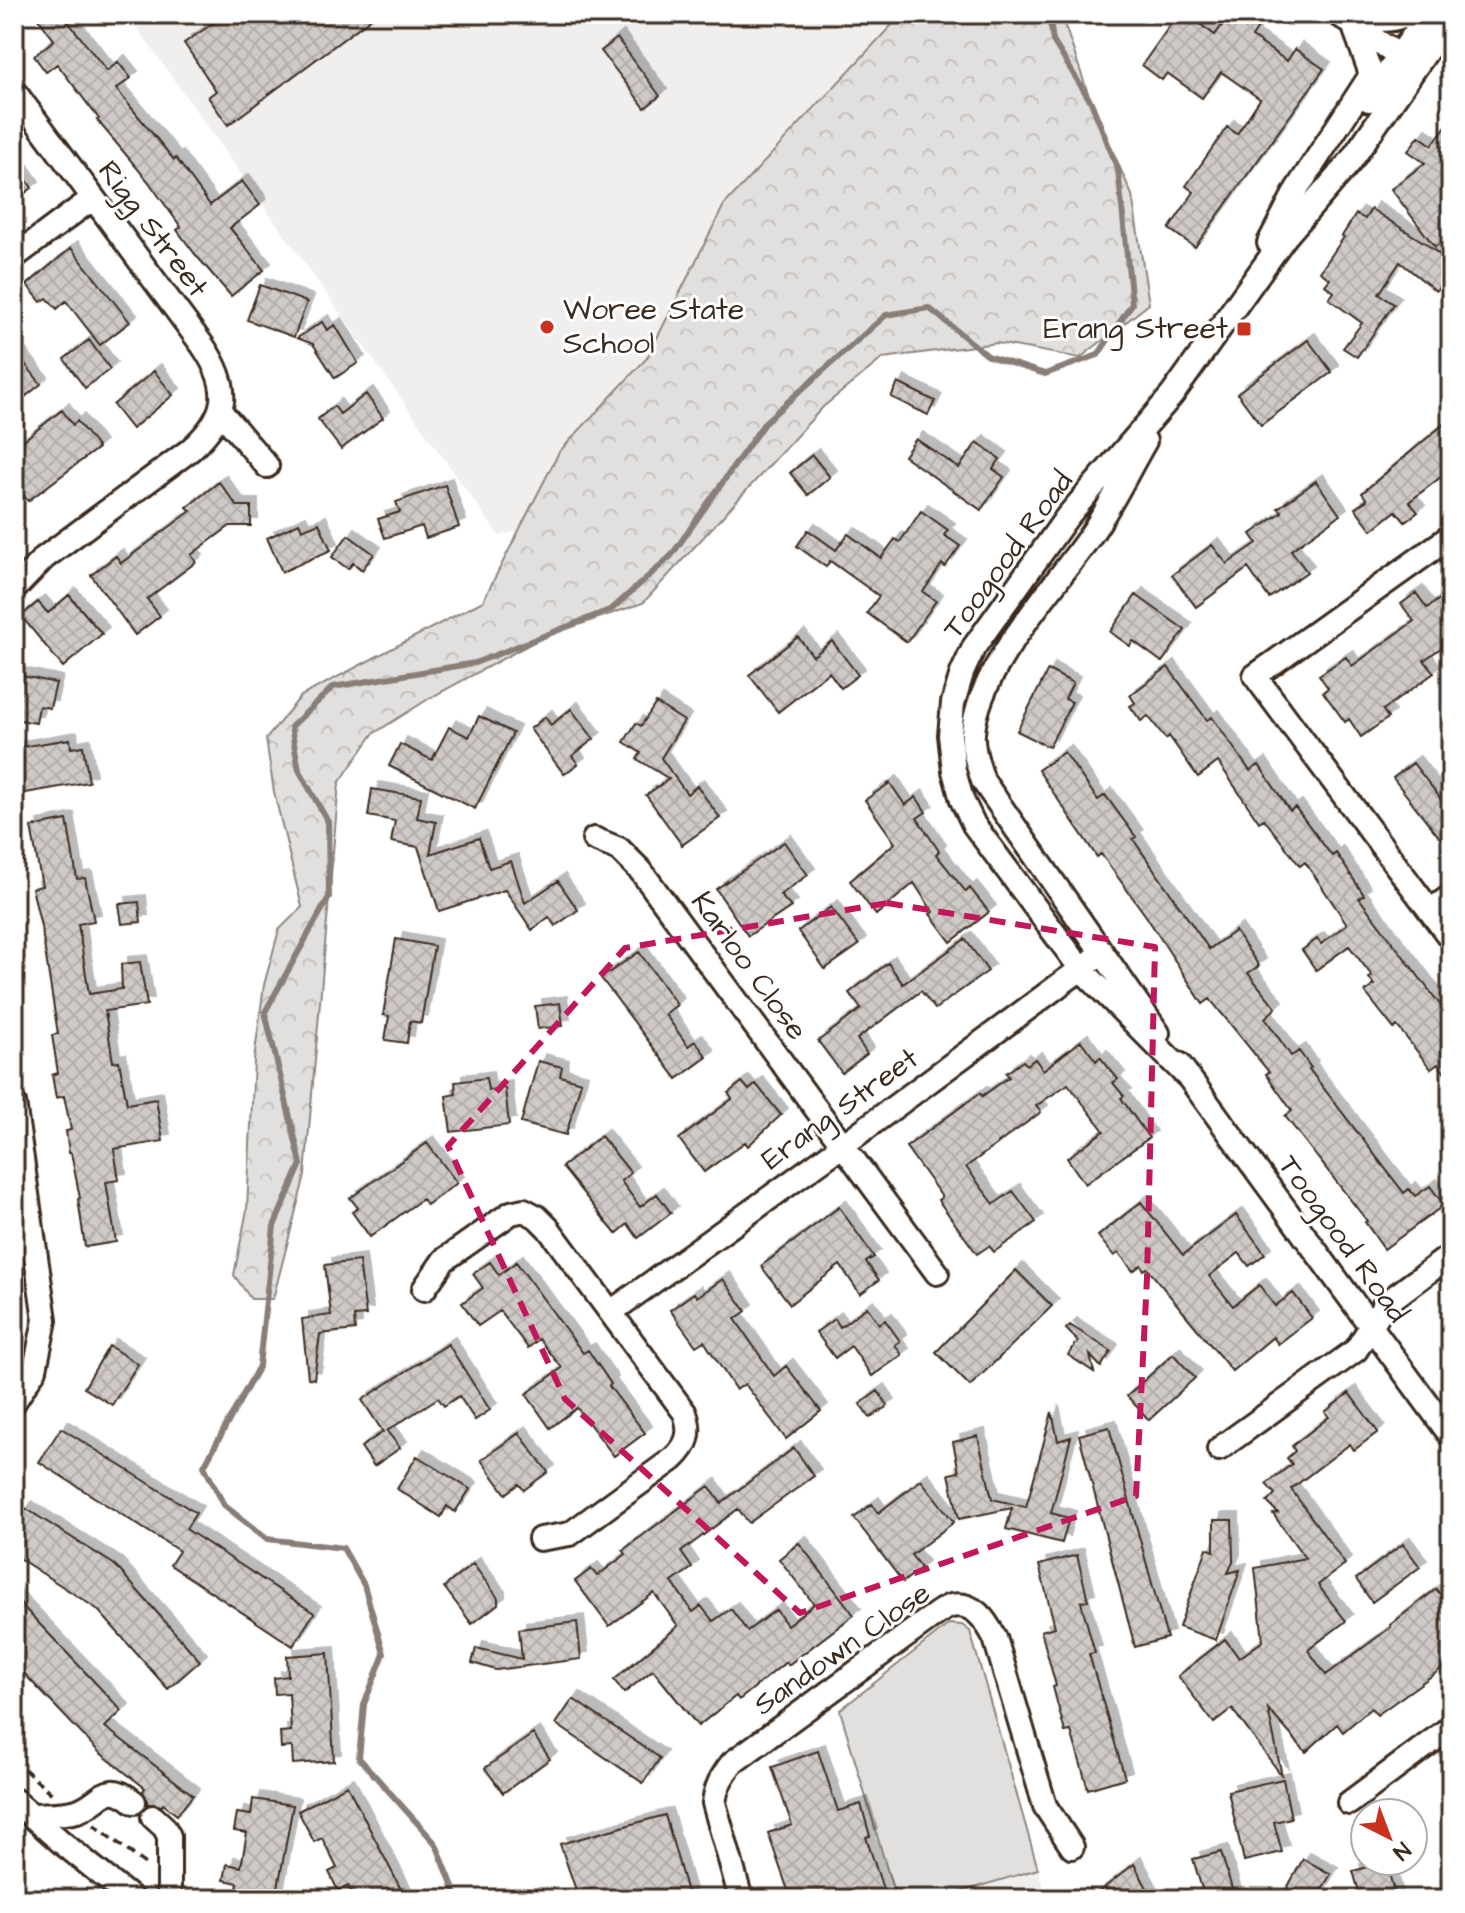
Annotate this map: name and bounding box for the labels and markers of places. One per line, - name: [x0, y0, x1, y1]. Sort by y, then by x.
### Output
- place label: Woree State School: [563, 289, 744, 365]
- place label: Erang Street: [1043, 308, 1228, 351]
- marker: Woree State School: [538, 318, 556, 336]
- marker: Erang Street: [1235, 320, 1253, 338]

